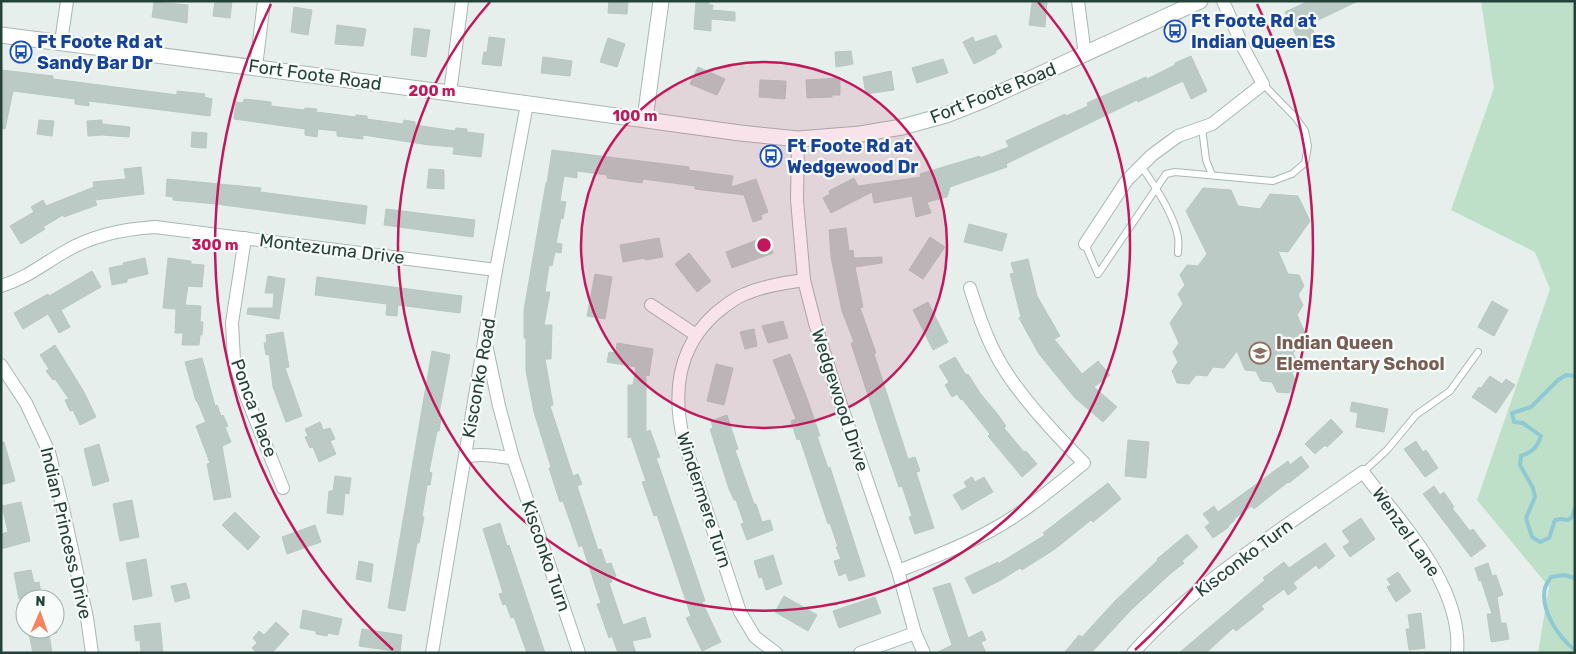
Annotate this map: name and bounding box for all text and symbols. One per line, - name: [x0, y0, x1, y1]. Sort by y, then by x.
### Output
- place label: Ft Foote Rd at Indian Queen ES: [1191, 10, 1336, 53]
- bus stop icon: Ft Foote Rd at Indian Queen ES: [1163, 19, 1187, 43]
- place label: Ft Foote Rd at Sandy Bar Dr: [37, 31, 163, 74]
- bus stop icon: Ft Foote Rd at Sandy Bar Dr: [9, 40, 33, 64]
- street label: Fort Foote Road: [247, 55, 383, 95]
- street label: Fort Foote Road: [927, 58, 1059, 128]
- text: 200 m: [408, 82, 456, 100]
- text: 100 m: [613, 107, 657, 125]
- place label: Ft Foote Rd at Wedgewood Dr: [787, 135, 919, 178]
- bus stop icon: Ft Foote Rd at Wedgewood Dr: [759, 144, 783, 168]
- street label: Montezuma Drive: [258, 229, 406, 269]
- text: 300 m: [191, 236, 239, 254]
- centre of rings: [755, 236, 773, 254]
- street label: Kisconko Road: [458, 316, 500, 440]
- street label: Wedgewood Drive: [807, 326, 873, 474]
- place label: Indian Queen Elementary School: [1276, 332, 1445, 375]
- school or university icon: Indian Queen Elementary School: [1248, 341, 1272, 365]
- street label: Ponca Place: [226, 356, 282, 460]
- street label: Windermere Turn: [672, 429, 736, 571]
- street label: Indian Princess Drive: [35, 445, 97, 621]
- street label: Wenzel Lane: [1367, 483, 1445, 581]
- street label: Kisconko Turn: [517, 497, 575, 615]
- street label: Kisconko Turn: [1191, 514, 1297, 602]
- north arrow: [15, 589, 65, 639]
- text: N: [35, 593, 46, 610]

